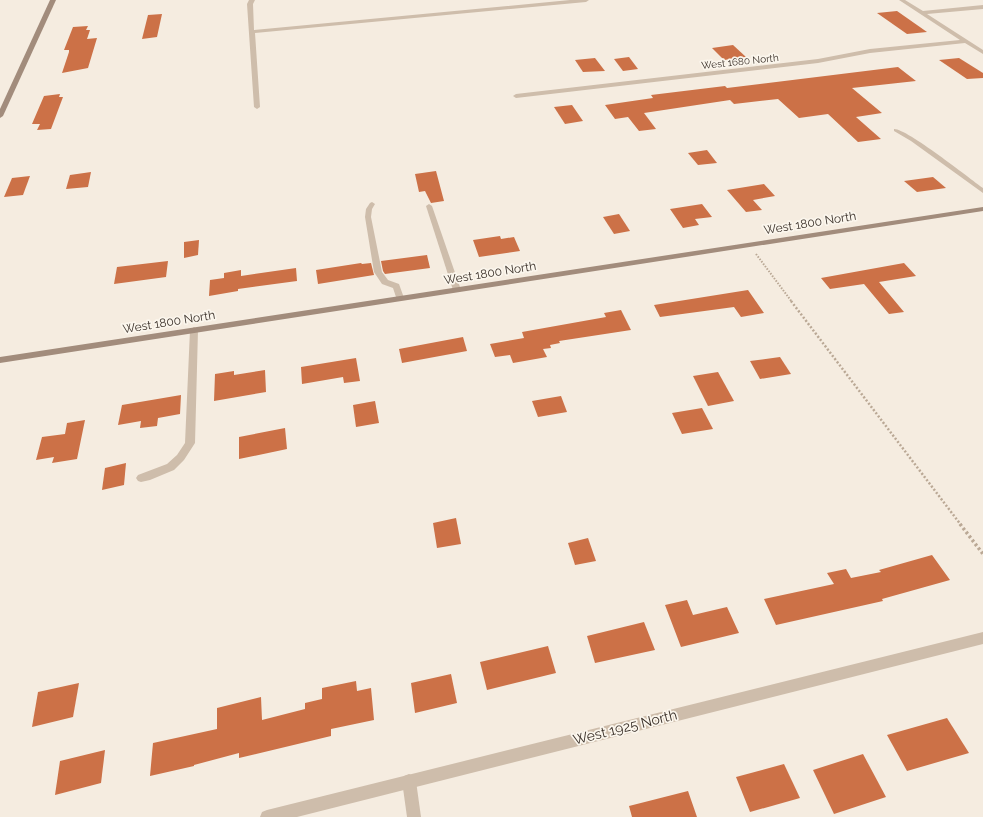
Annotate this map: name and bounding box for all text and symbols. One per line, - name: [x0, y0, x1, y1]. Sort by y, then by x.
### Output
- street label: West 1680 North: [701, 52, 779, 71]
- street label: West 1800 North: [763, 209, 857, 237]
- street label: West 1800 North: [443, 259, 537, 287]
- street label: West 1800 North: [122, 308, 216, 336]
- street label: West 1925 North: [571, 706, 679, 748]

